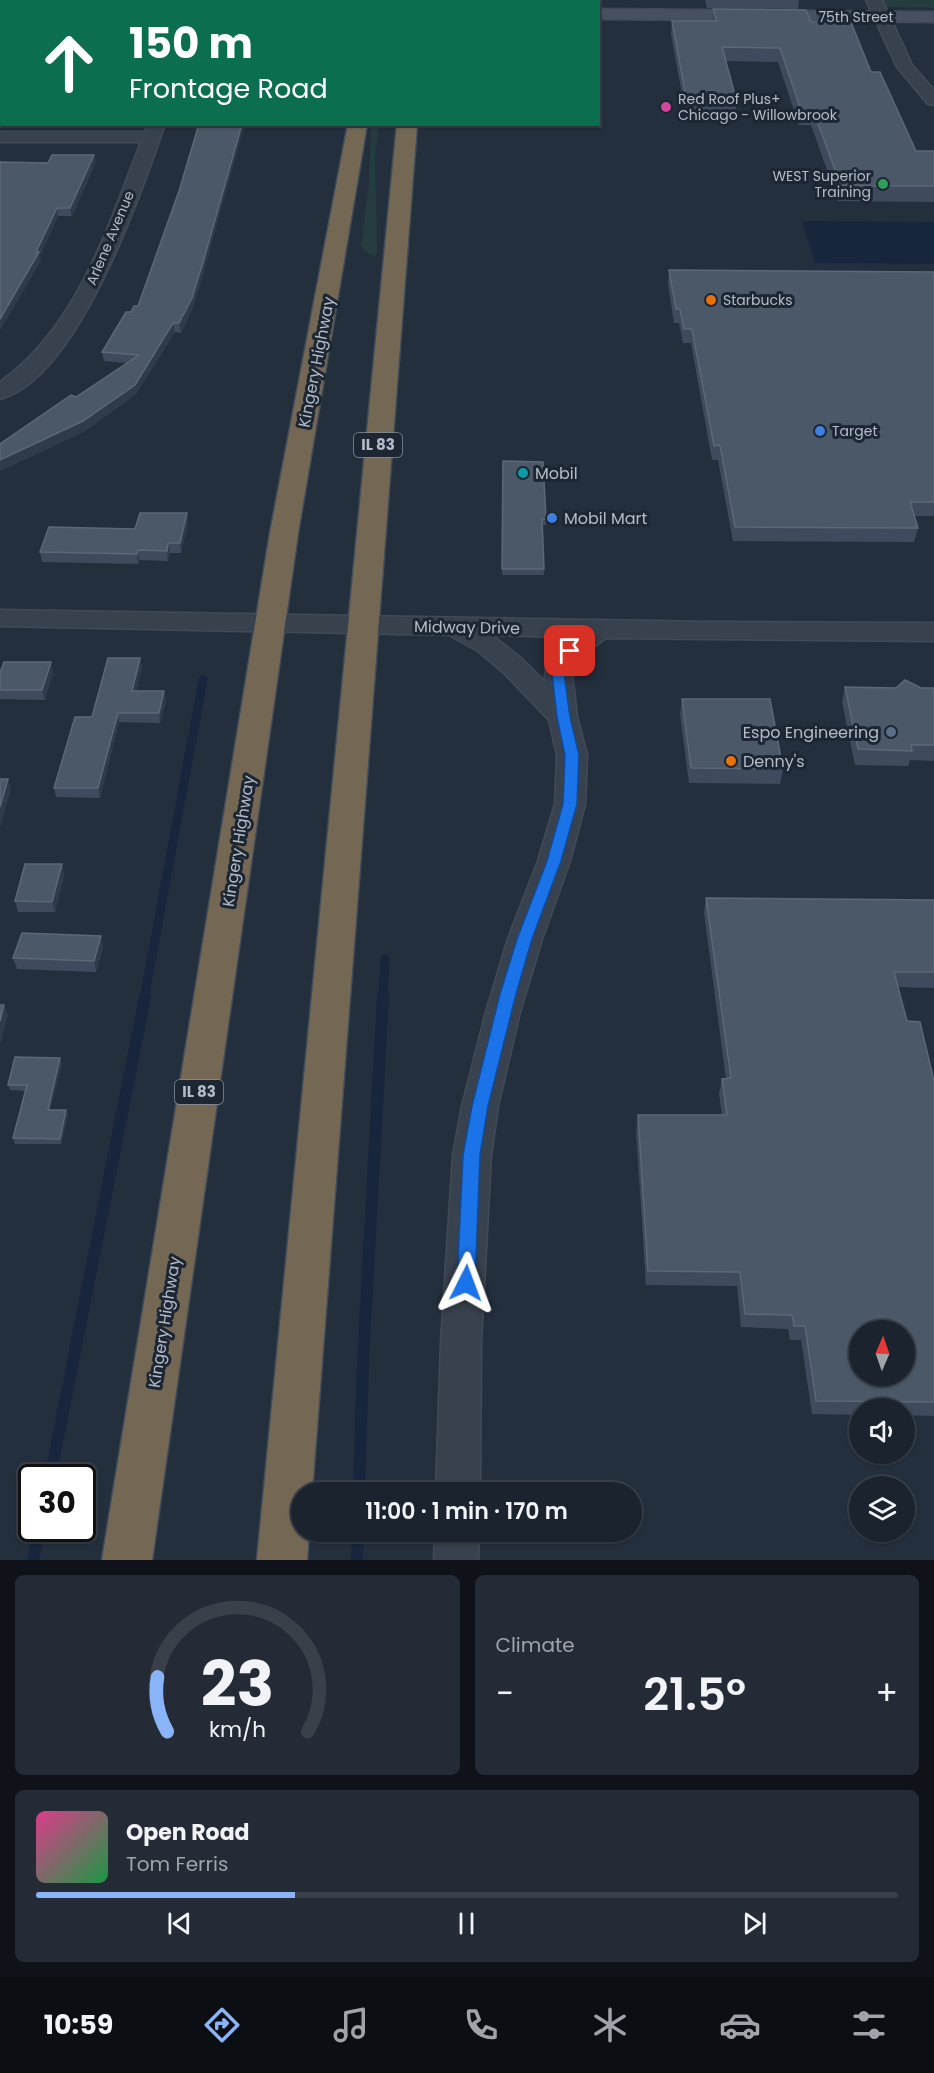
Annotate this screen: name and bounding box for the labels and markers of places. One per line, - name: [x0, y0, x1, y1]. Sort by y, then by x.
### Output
- place label: Red Roof Plus+ Chicago - Willowbrook: [678, 89, 838, 125]
- marker: Red Roof Plus+ Chicago - Willowbrook: [659, 100, 673, 114]
- place label: WEST Superior Training: [772, 166, 871, 202]
- marker: WEST Superior Training: [876, 177, 890, 191]
- place label: Starbucks: [723, 290, 792, 310]
- marker: Starbucks: [704, 293, 718, 307]
- place label: Target: [832, 421, 878, 441]
- marker: Target: [813, 424, 827, 438]
- place label: Mobil: [535, 462, 578, 485]
- marker: Mobil: [516, 466, 530, 480]
- place label: Mobil Mart: [564, 507, 648, 530]
- marker: Mobil Mart: [545, 511, 559, 525]
- pin: [544, 625, 595, 676]
- place label: Espo Engineering: [743, 721, 879, 744]
- marker: Espo Engineering: [884, 725, 898, 739]
- place label: Denny's: [743, 750, 805, 773]
- marker: Denny's: [724, 754, 738, 768]

